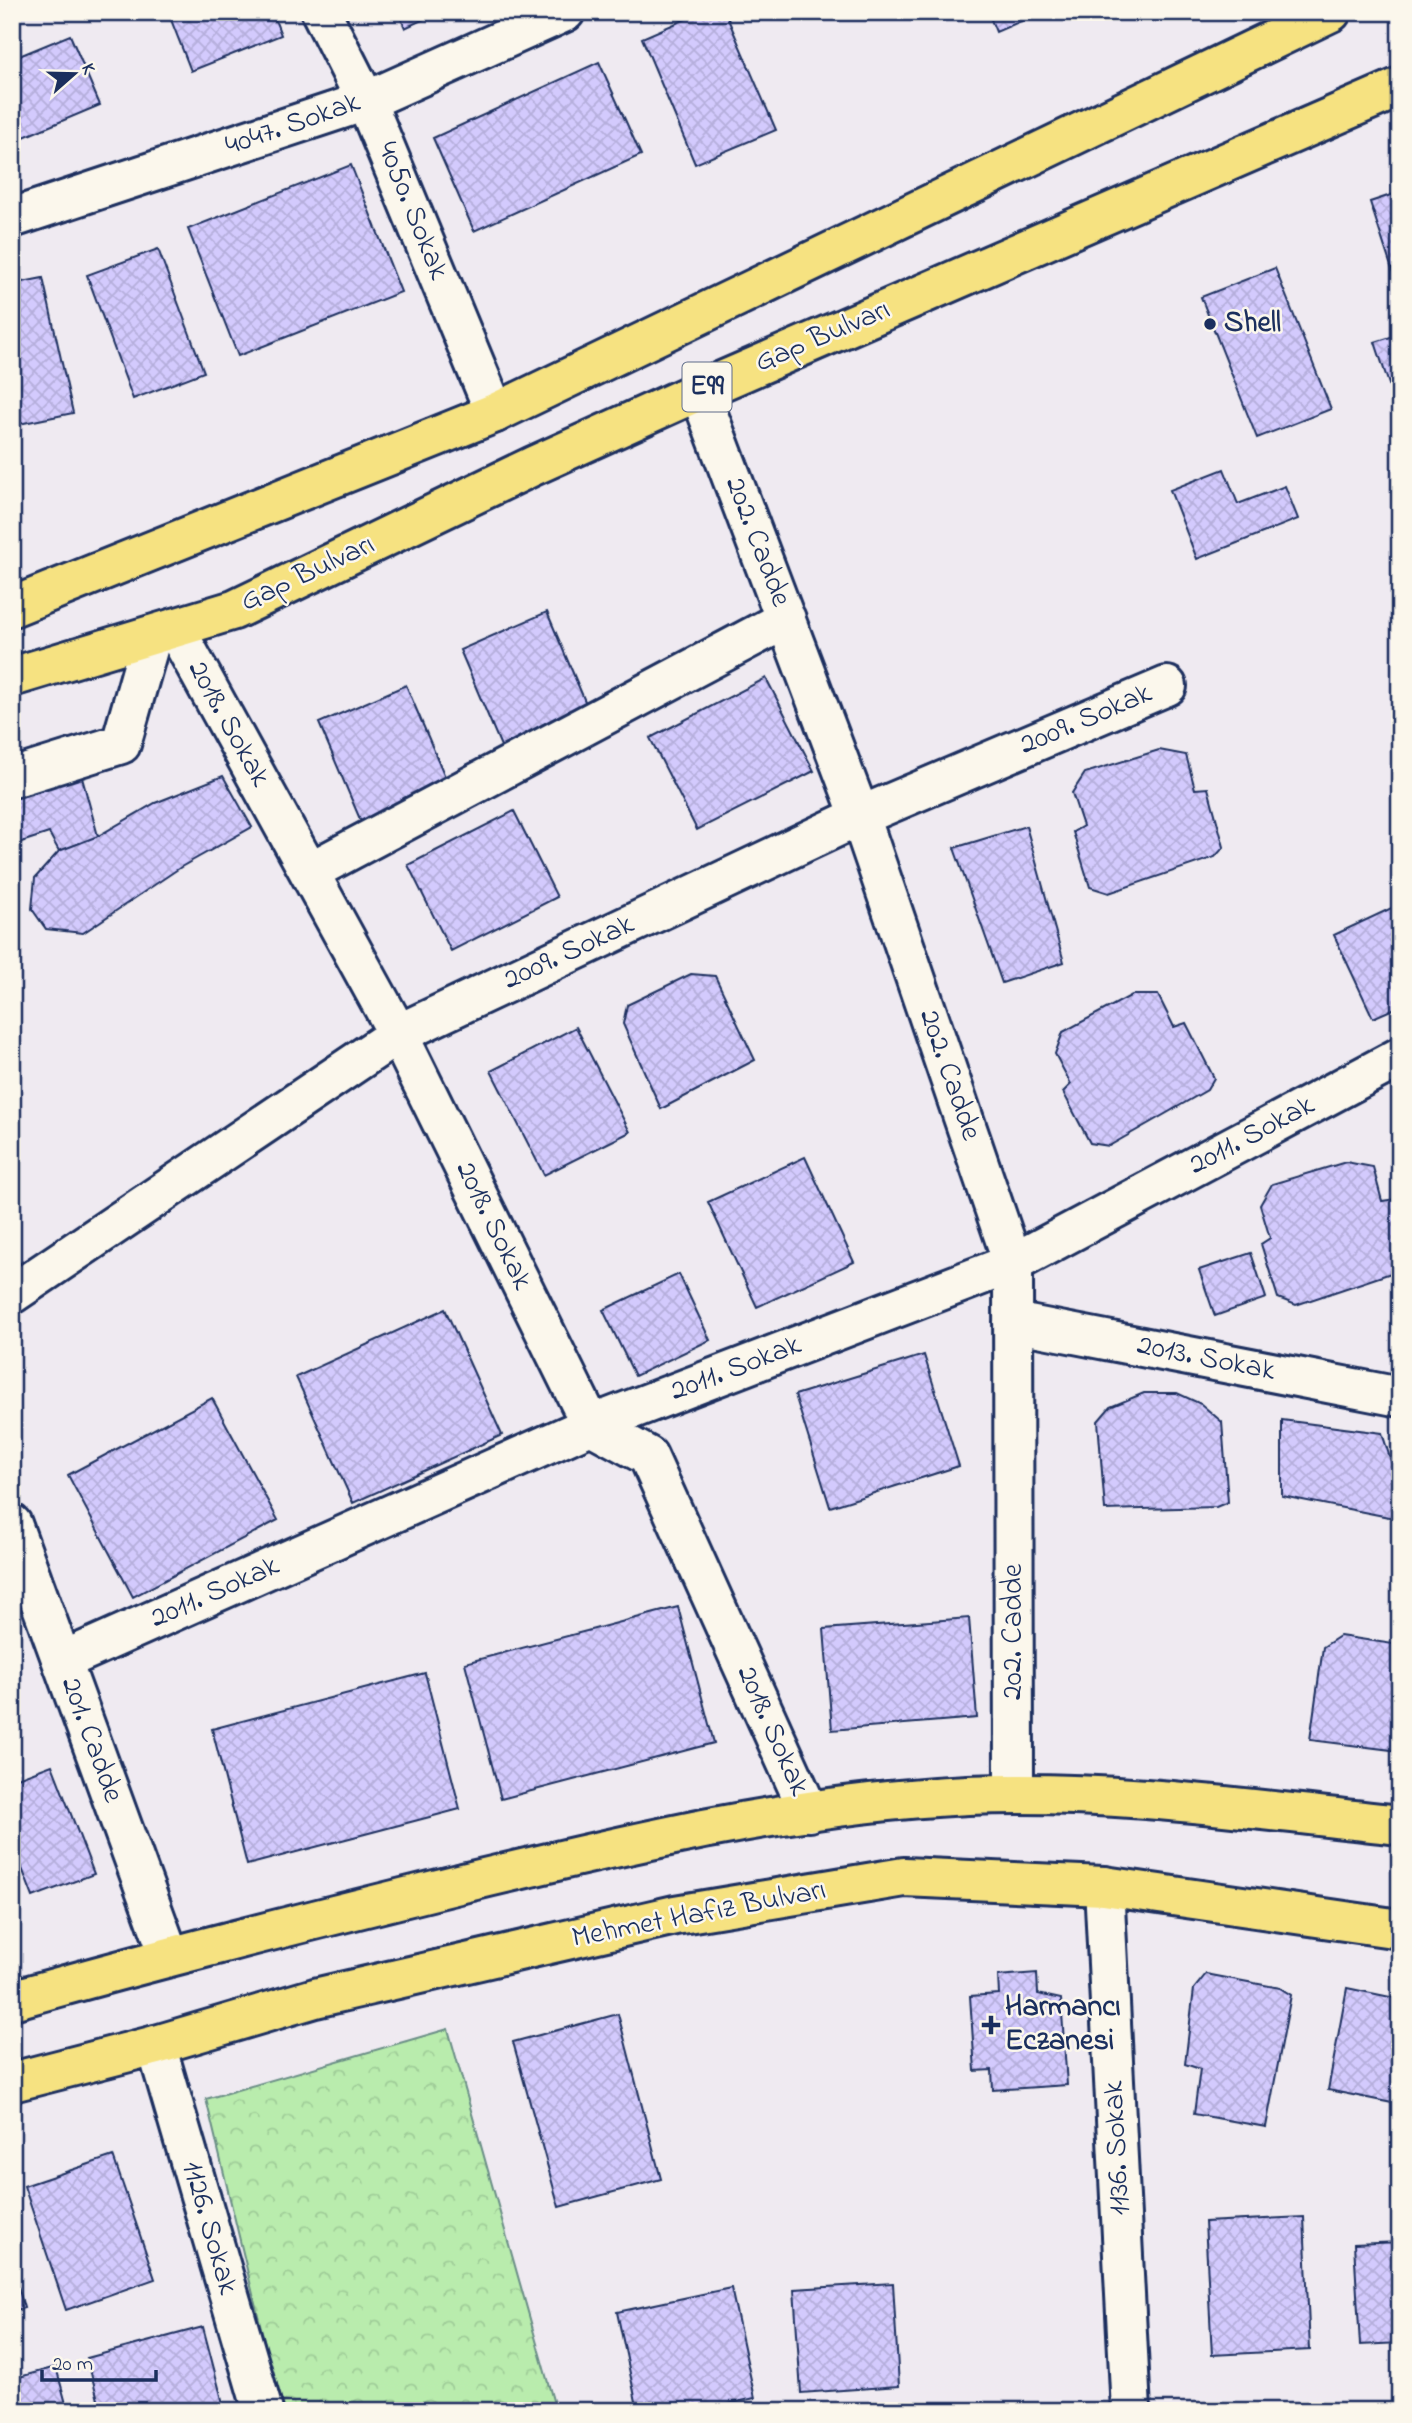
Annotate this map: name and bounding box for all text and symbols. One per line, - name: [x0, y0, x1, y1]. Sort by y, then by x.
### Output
- north arrow: [38, 38, 108, 108]
- text: K: [73, 60, 102, 79]
- street label: 4047. Sokak: [220, 81, 367, 169]
- street label: 4050. Sokak: [364, 135, 460, 287]
- street label: Gap Bulvarı: [748, 289, 898, 385]
- place label: Shell: [1224, 302, 1281, 346]
- marker: Shell: [1202, 316, 1218, 332]
- road number: E99: [682, 362, 732, 412]
- street label: 202. Cadde: [712, 471, 802, 614]
- street label: Gap Bulvarı: [234, 524, 382, 624]
- street label: 2018. Sokak: [175, 653, 281, 796]
- street label: 2009. Sokak: [1013, 672, 1160, 768]
- street label: 2009. Sokak: [496, 903, 642, 1003]
- street label: 202. Cadde: [906, 1003, 992, 1147]
- street label: 2011. Sokak: [1181, 1084, 1324, 1188]
- street label: 2018. Sokak: [443, 1154, 544, 1299]
- street label: 2011. Sokak: [664, 1324, 809, 1414]
- street label: 2013. Sokak: [1133, 1324, 1280, 1394]
- street label: 2011. Sokak: [143, 1545, 287, 1641]
- street label: 202. Cadde: [992, 1563, 1036, 1700]
- street label: 2018. Sokak: [724, 1659, 821, 1804]
- street label: 201. Cadde: [48, 1671, 134, 1810]
- street label: Mehmet Hafız Bulvarı: [568, 1869, 830, 1961]
- place label: Harmancı Eczanesi: [1005, 1986, 1121, 2064]
- marker: Harmancı Eczanesi: [983, 2017, 999, 2033]
- street label: 1136. Sokak: [1092, 2079, 1143, 2216]
- street label: 1126. Sokak: [169, 2156, 249, 2301]
- scale bar: [42, 2339, 156, 2383]
- text: 20 m: [52, 2350, 93, 2380]

